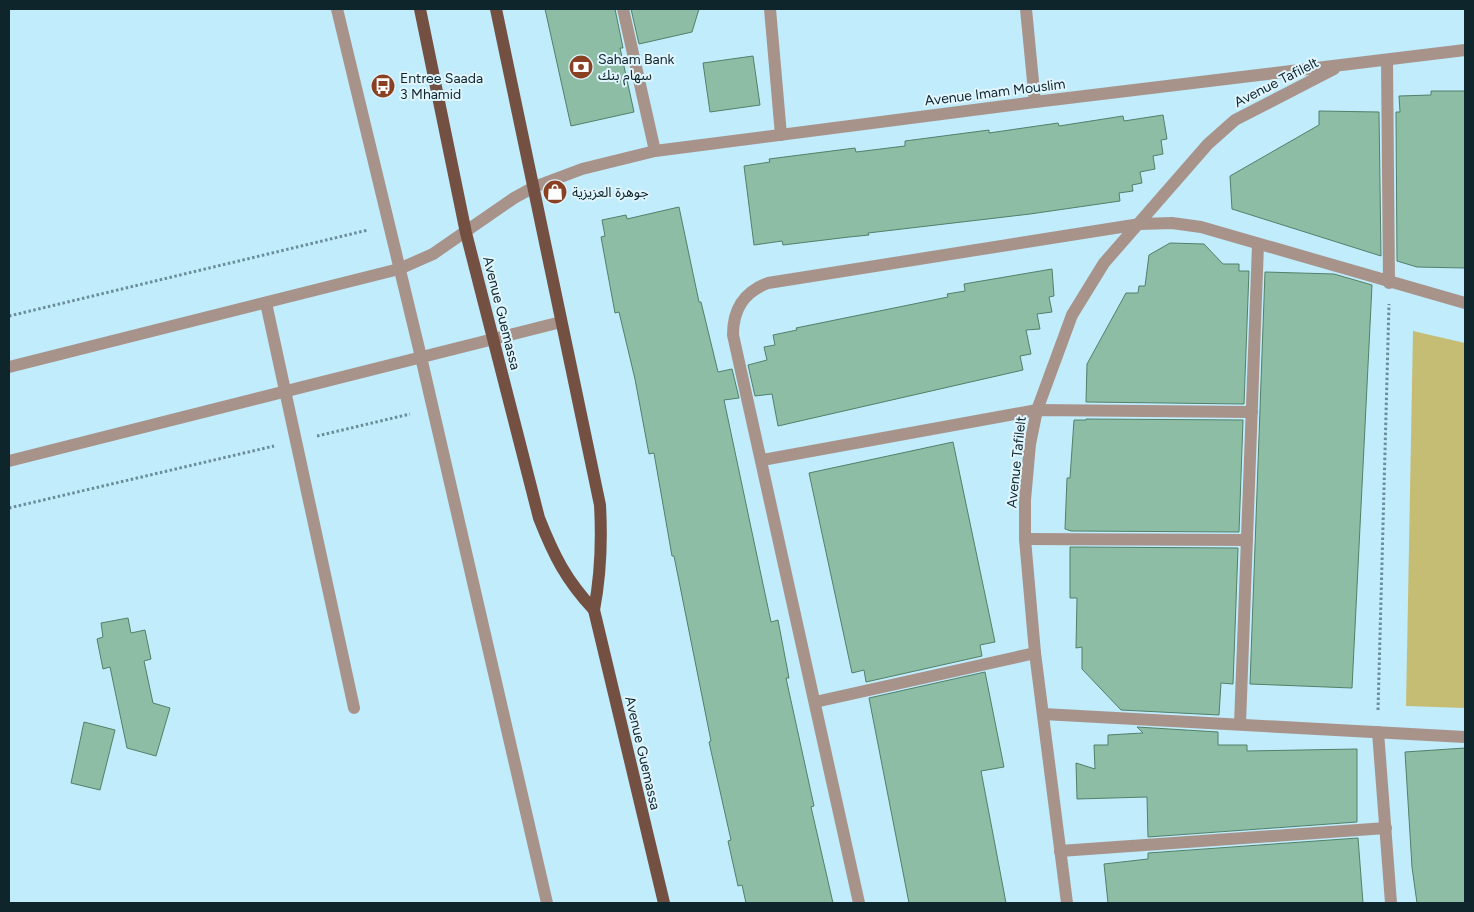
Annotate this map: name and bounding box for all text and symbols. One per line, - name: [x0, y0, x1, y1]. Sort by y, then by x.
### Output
- place label: Saham Bank سهام بنك: [598, 51, 675, 86]
- bank icon: Saham Bank سهام بنك: [568, 54, 594, 80]
- street label: Avenue Tafilelt: [1231, 54, 1321, 111]
- place label: Entree Saada 3 Mhamid: [400, 70, 483, 103]
- bus stop icon: Entree Saada 3 Mhamid: [370, 73, 396, 99]
- street label: Avenue Imam Mouslim: [924, 75, 1066, 110]
- shop icon: جوهرة العزيزية: [542, 179, 568, 205]
- place label: جوهرة العزيزية: [572, 184, 649, 201]
- street label: Avenue Guemassa: [479, 255, 524, 372]
- street label: Avenue Tafilelt: [1003, 415, 1030, 509]
- street label: Avenue Guemassa: [621, 695, 664, 812]

